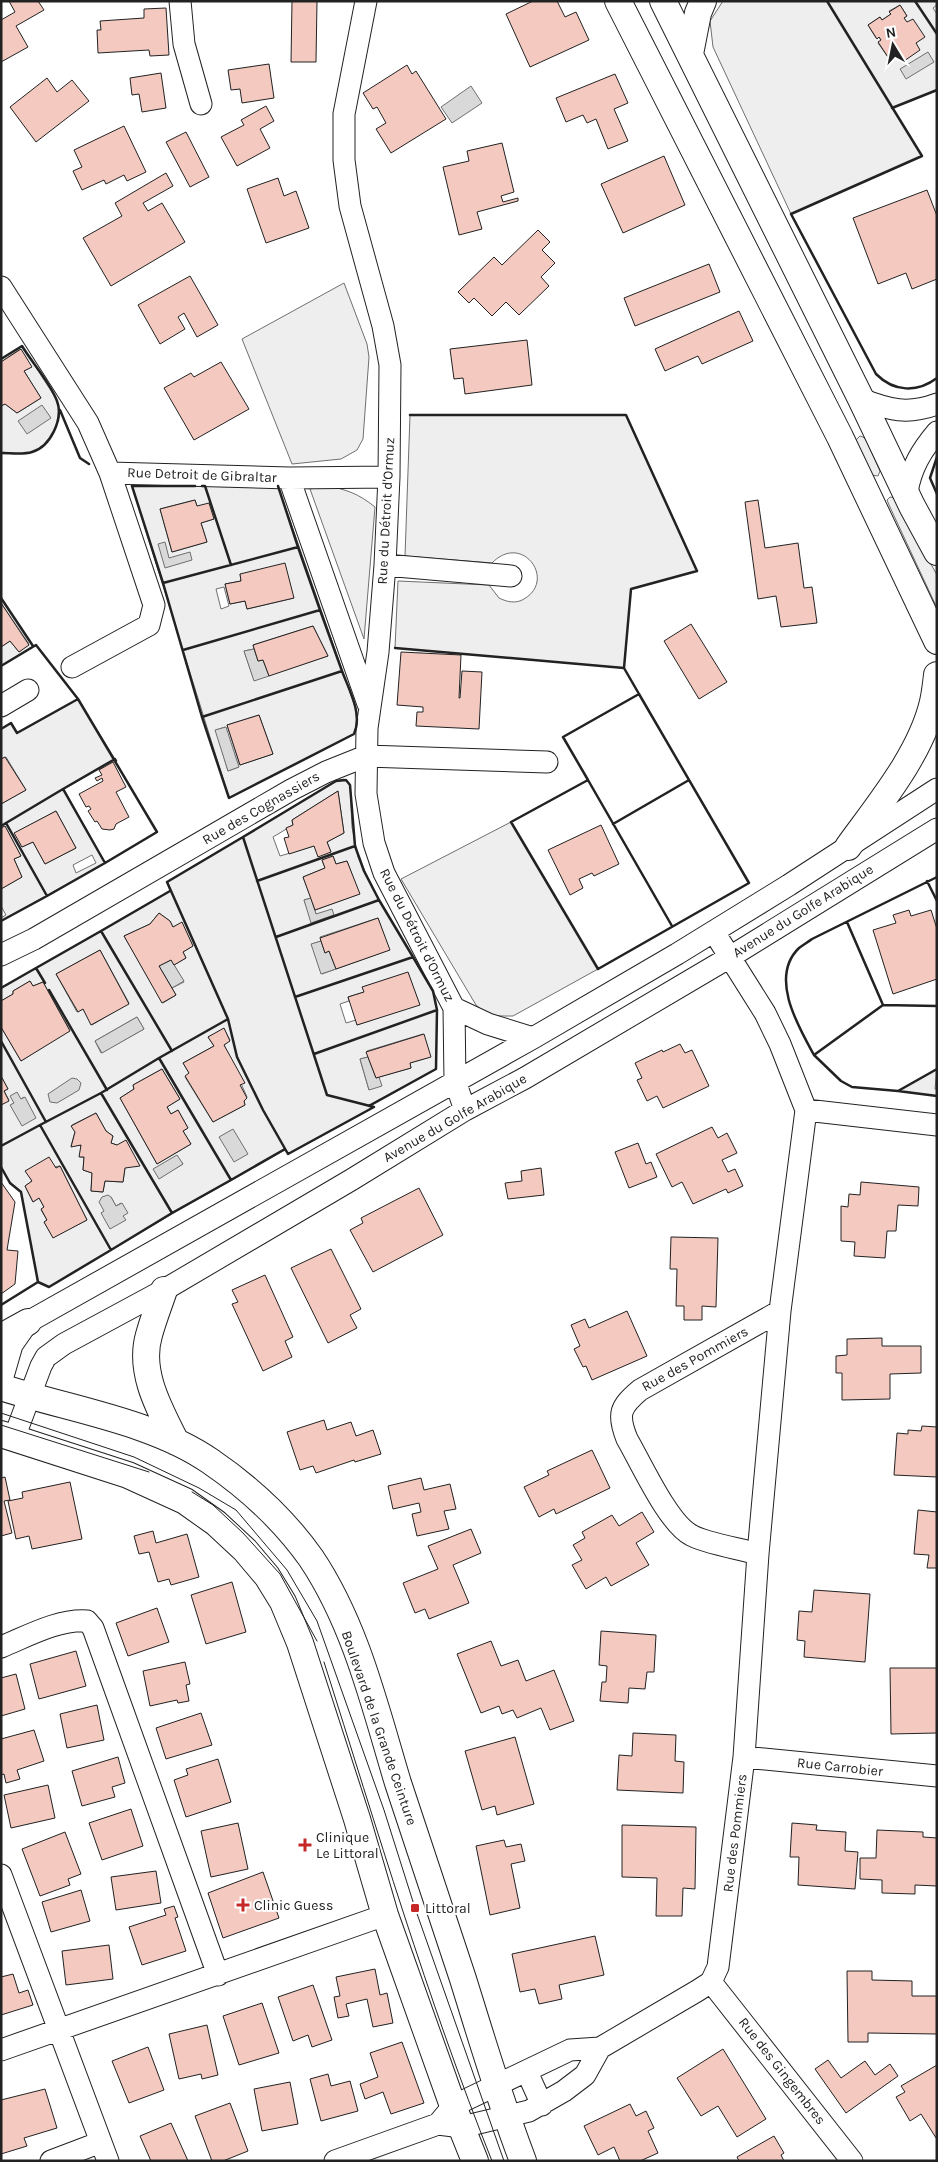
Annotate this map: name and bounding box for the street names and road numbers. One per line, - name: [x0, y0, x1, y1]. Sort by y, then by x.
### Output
- street label: Rue du Détroit d'Ormuz: [374, 437, 398, 585]
- street label: Rue Detroit de Gibraltar: [127, 464, 278, 486]
- street label: Rue des Cognassiers: [199, 768, 323, 848]
- street label: Avenue du Golfe Arabique: [730, 861, 876, 961]
- street label: Rue du Détroit d'Ormuz: [376, 865, 458, 1005]
- street label: Avenue du Golfe Arabique: [380, 1070, 530, 1166]
- street label: Rue des Pommiers: [639, 1323, 751, 1395]
- street label: Boulevard de la Grande Ceinture: [338, 1629, 420, 1827]
- street label: Rue Carrobier: [796, 1754, 885, 1780]
- street label: Rue des Pommiers: [719, 1773, 751, 1893]
- street label: Rue des Gingembres: [735, 2014, 829, 2128]

